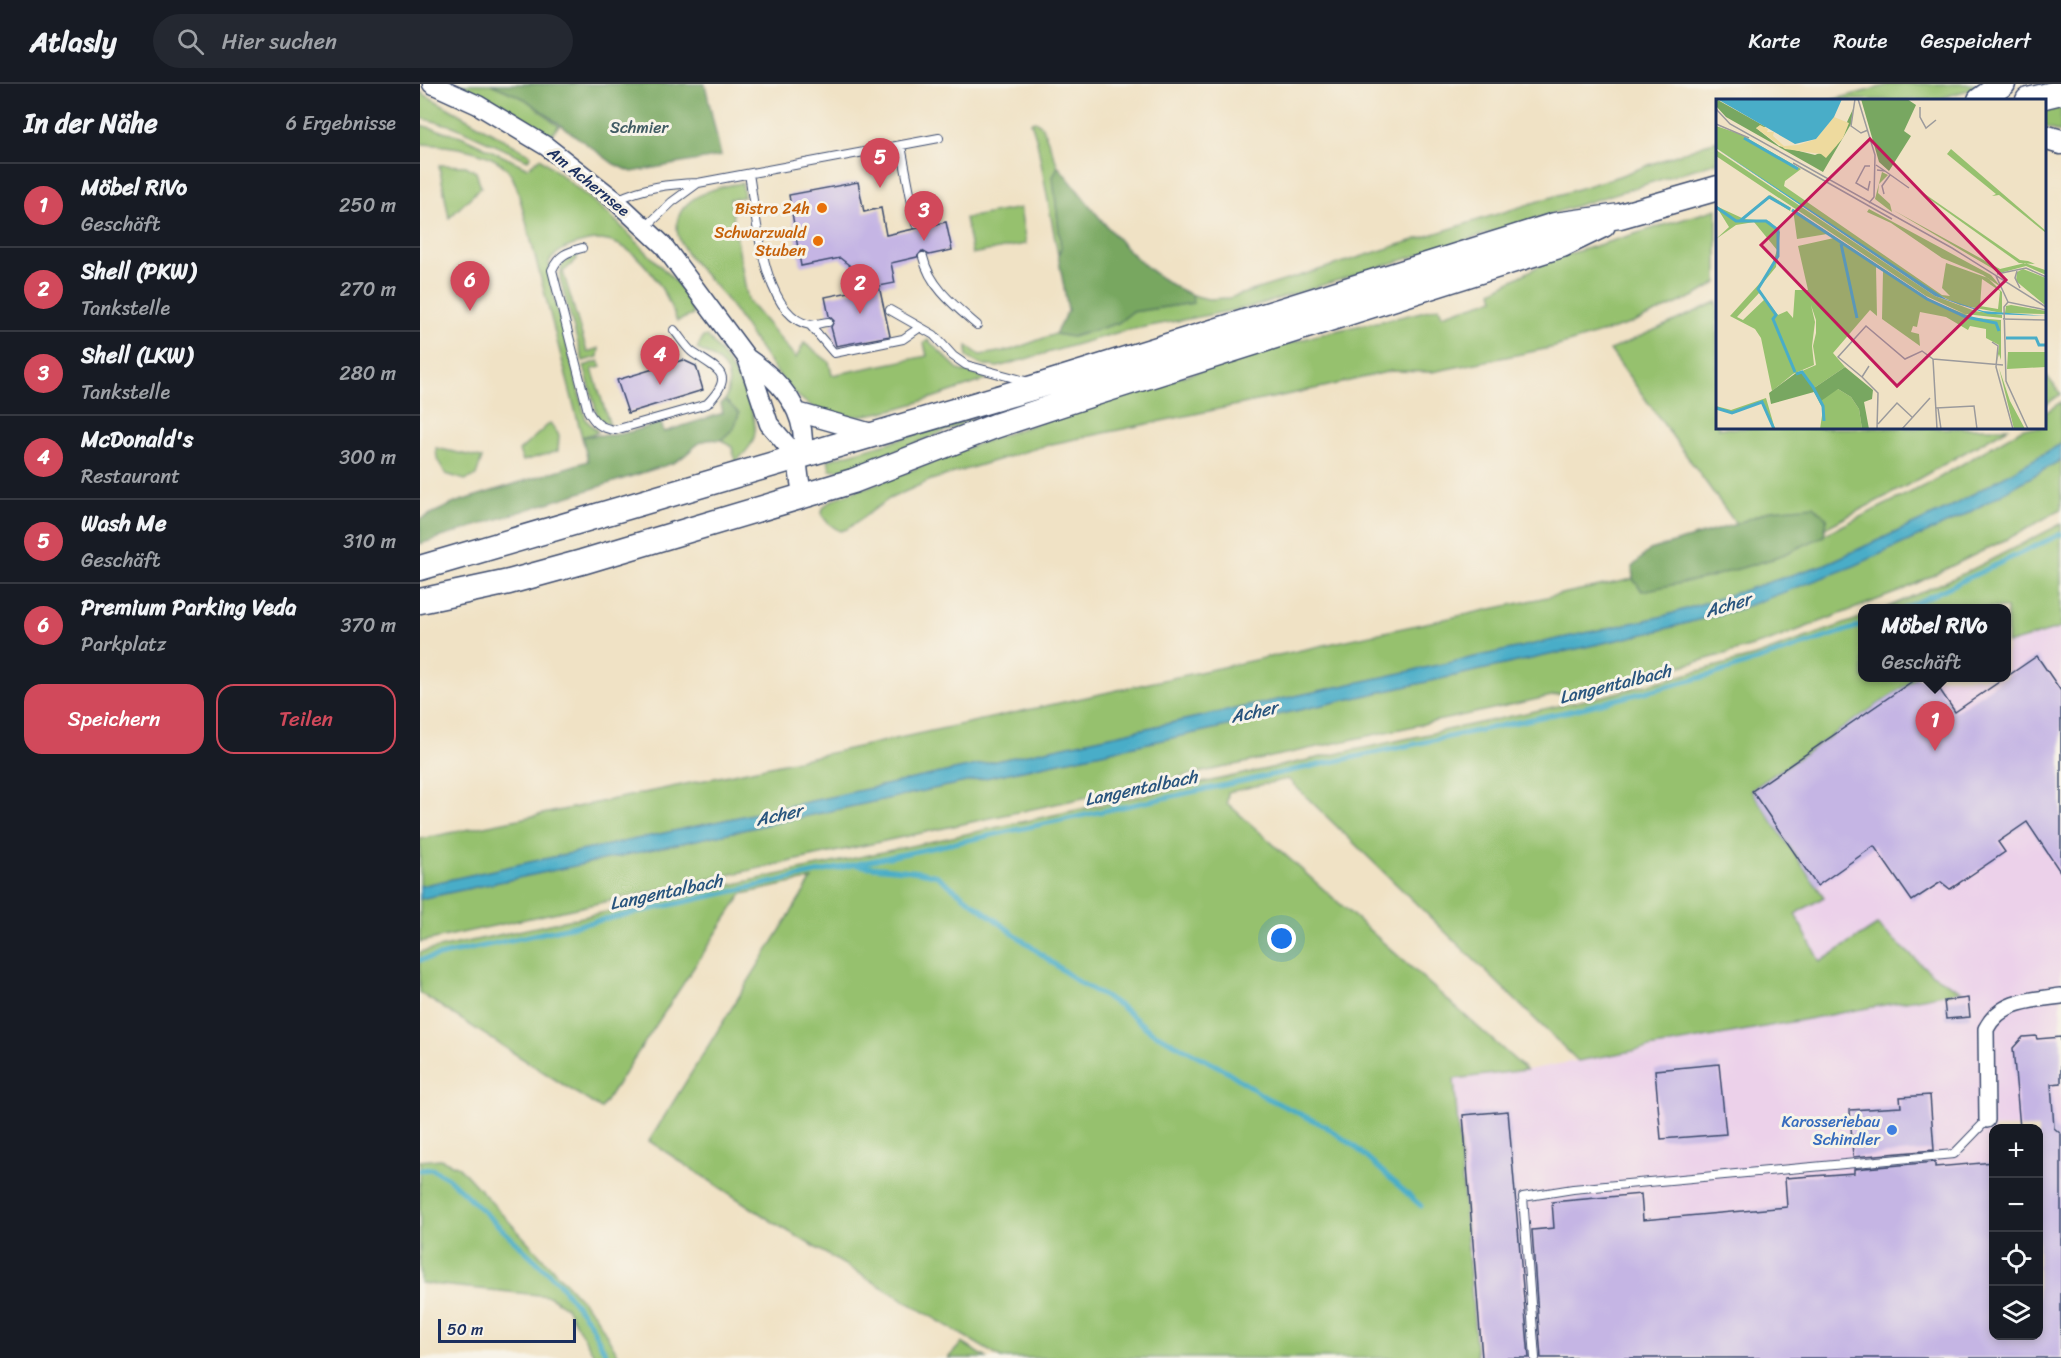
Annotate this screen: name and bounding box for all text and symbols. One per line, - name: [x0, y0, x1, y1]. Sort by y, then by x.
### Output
- search box: [153, 14, 573, 68]
- text: Atlasly: [30, 17, 117, 66]
- text: Hier suchen: [222, 22, 337, 61]
- text: Karte: [1749, 22, 1800, 60]
- text: Route: [1833, 22, 1887, 60]
- text: Gespeichert: [1920, 22, 2031, 60]
- icon: search: [174, 25, 207, 58]
- inset map: [1716, 99, 2046, 429]
- text: In der Nähe: [24, 100, 158, 146]
- text: 6 Ergebnisse: [286, 106, 396, 141]
- park label: Schmier: [610, 113, 669, 142]
- street label: Am Achernsee: [540, 138, 637, 224]
- pin: 5: [860, 138, 900, 188]
- text: Möbel RiVo: [81, 168, 187, 207]
- text: 1: [39, 188, 48, 223]
- text: 250 m: [339, 188, 396, 223]
- pin: 3: [904, 192, 944, 241]
- place label: Bistro 24h: [735, 194, 810, 223]
- marker: Bistro 24h: [815, 201, 829, 215]
- text: Geschäft: [81, 207, 160, 242]
- place label: Schwarzwald Stuben: [714, 218, 808, 265]
- marker: Schwarzwald Stuben: [811, 234, 825, 248]
- text: Shell (PKW): [81, 252, 196, 291]
- pin: 6: [451, 262, 490, 311]
- pin: 2: [840, 264, 880, 314]
- text: 2: [38, 272, 49, 307]
- text: 270 m: [340, 272, 396, 307]
- text: Tankstelle: [81, 291, 170, 326]
- text: Shell (LKW): [81, 336, 193, 375]
- pin: 4: [640, 336, 680, 385]
- text: 3: [38, 356, 49, 391]
- text: 280 m: [339, 356, 396, 391]
- text: Tankstelle: [81, 375, 170, 410]
- text: McDonald's: [81, 420, 193, 459]
- text: 4: [37, 440, 50, 475]
- text: 300 m: [339, 440, 396, 475]
- text: Restaurant: [81, 459, 180, 494]
- text: Wash Me: [81, 504, 167, 543]
- text: 5: [37, 524, 50, 559]
- text: 310 m: [343, 524, 396, 559]
- text: Geschäft: [81, 543, 160, 578]
- water label: Acher: [1700, 582, 1758, 627]
- text: Premium Parking Veda: [81, 588, 297, 627]
- popup: [1858, 604, 2011, 682]
- text: Möbel RiVo: [1881, 606, 1988, 645]
- text: 6: [38, 608, 49, 643]
- text: 370 m: [340, 608, 396, 643]
- text: Parkplatz: [81, 627, 167, 662]
- text: Geschäft: [1881, 645, 1961, 680]
- water label: Langentalbach: [1556, 654, 1676, 713]
- button: Speichern: [24, 684, 204, 754]
- button: Teilen: [216, 684, 396, 754]
- water label: Acher: [1227, 691, 1284, 733]
- pin: 1: [1916, 702, 1954, 751]
- water label: Langentalbach: [1082, 760, 1202, 816]
- water label: Acher: [752, 794, 809, 836]
- water label: Langentalbach: [607, 864, 727, 920]
- your location: [1267, 924, 1296, 953]
- place label: Karosseriebau Schindler: [1782, 1107, 1881, 1154]
- marker: Karosseriebau Schindler: [1885, 1123, 1899, 1137]
- map controls: [1989, 1124, 2043, 1340]
- button: +: [1989, 1124, 2043, 1178]
- button: −: [1989, 1178, 2043, 1232]
- button: locate: [1989, 1232, 2043, 1286]
- button: layers: [1989, 1286, 2043, 1340]
- text: 50 m: [447, 1315, 483, 1344]
- scale bar: [438, 1316, 576, 1344]

